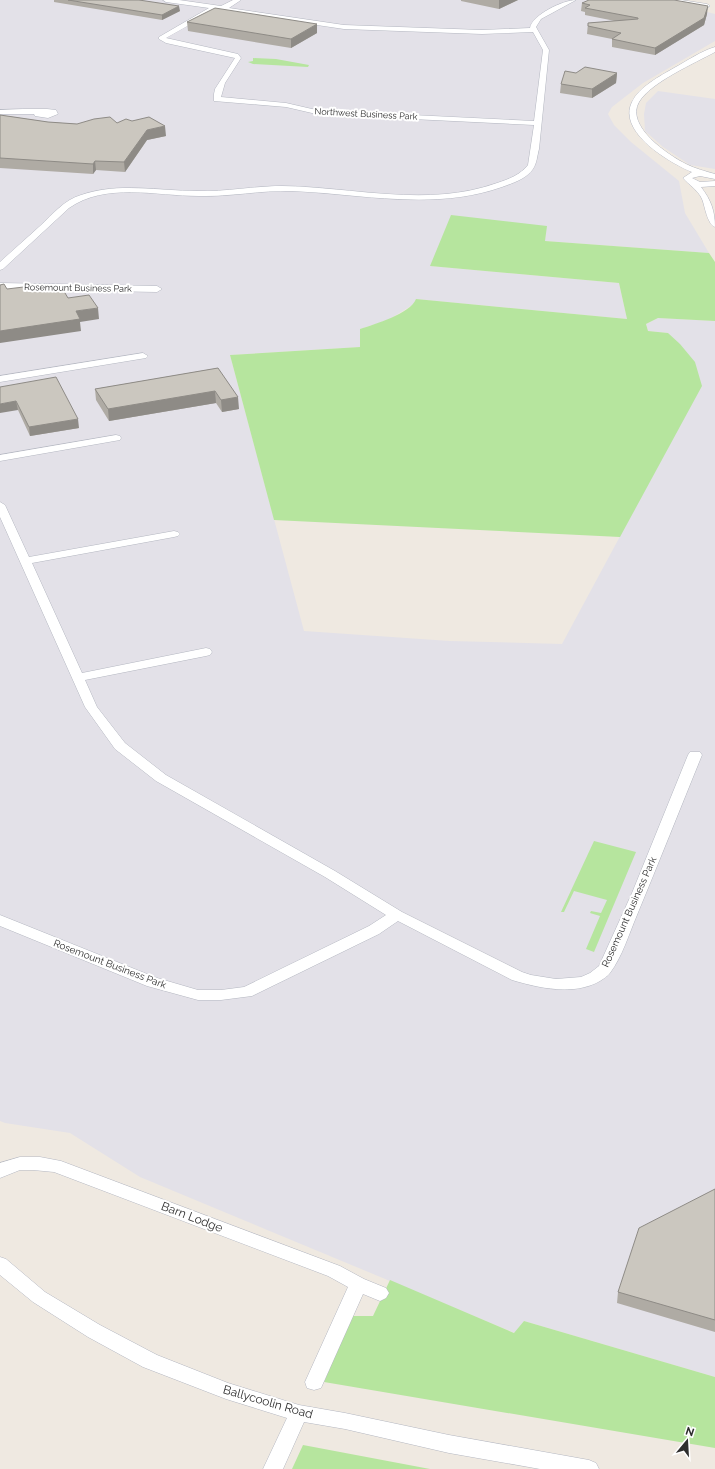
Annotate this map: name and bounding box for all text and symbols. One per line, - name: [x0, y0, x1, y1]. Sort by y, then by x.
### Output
- street label: Northwest Business Park: [314, 106, 418, 122]
- street label: Rosemount Business Park: [24, 282, 132, 294]
- street label: Rosemount Business Park: [600, 854, 659, 969]
- street label: Rosemount Business Park: [52, 937, 169, 991]
- street label: Barn Lodge: [159, 1199, 225, 1235]
- street label: Ballycoolin Road: [222, 1382, 314, 1422]
- north arrow: [667, 1421, 707, 1461]
- text: N: [684, 1424, 696, 1439]

